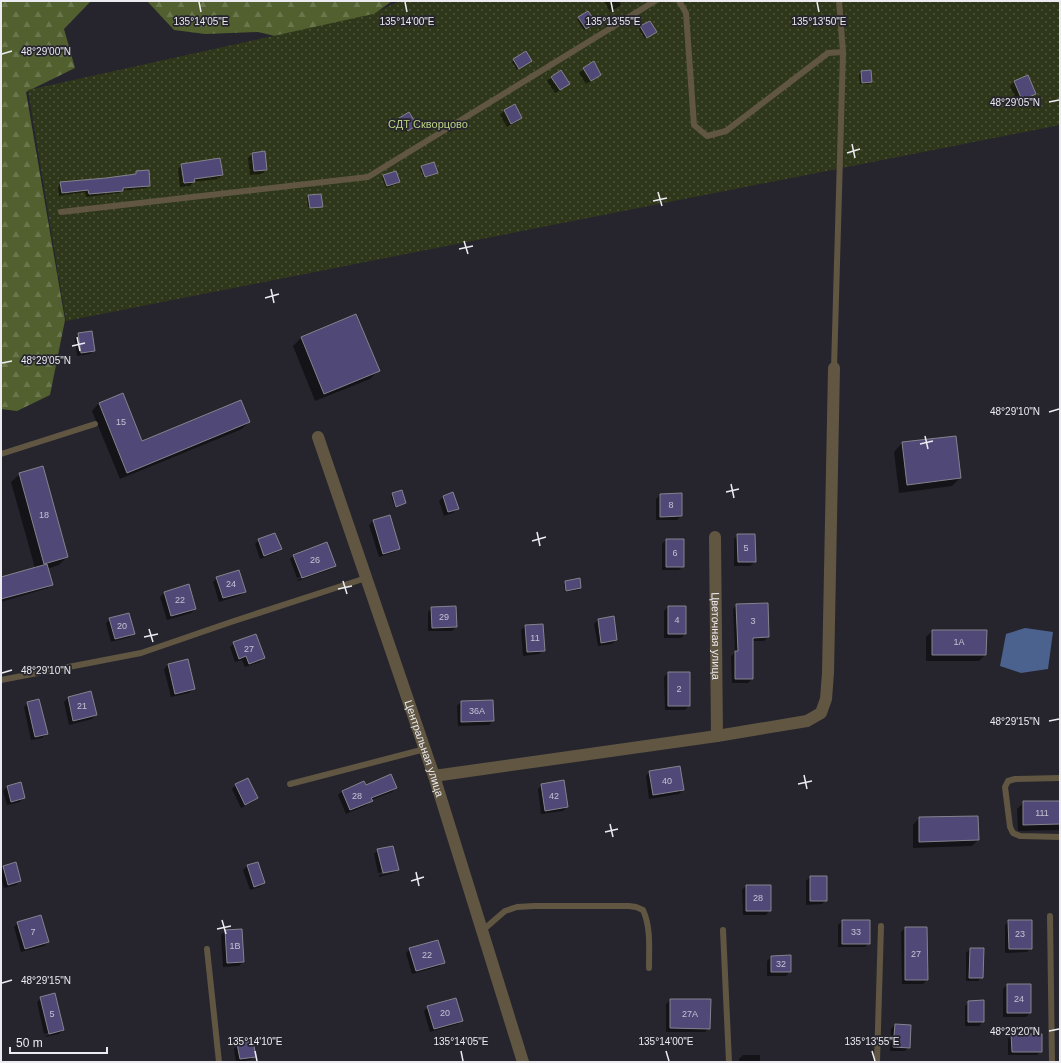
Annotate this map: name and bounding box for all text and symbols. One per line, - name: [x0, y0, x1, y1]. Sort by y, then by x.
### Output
- text: 135°14'05"E: [173, 16, 229, 27]
- text: 135°14'00"E: [379, 16, 435, 27]
- text: 135°13'55"E: [585, 16, 641, 27]
- text: 135°13'50"E: [791, 16, 847, 27]
- text: 48°29'00"N: [21, 46, 71, 57]
- text: 48°29'05"N: [990, 97, 1040, 108]
- park label: СДТ Скворцово: [388, 118, 468, 130]
- text: 48°29'05"N: [21, 355, 71, 366]
- text: 48°29'10"N: [990, 406, 1040, 417]
- house number: 15: [116, 417, 126, 427]
- house number: 8: [668, 500, 674, 510]
- house number: 18: [39, 510, 49, 520]
- house number: 5: [743, 543, 749, 553]
- house number: 6: [672, 548, 678, 558]
- house number: 26: [310, 555, 320, 565]
- house number: 24: [226, 579, 236, 589]
- street label: Цветочная улица: [710, 592, 722, 681]
- house number: 22: [175, 595, 185, 605]
- house number: 29: [439, 612, 449, 622]
- house number: 4: [674, 615, 680, 625]
- house number: 3: [750, 616, 756, 626]
- house number: 20: [117, 621, 127, 631]
- house number: 11: [530, 633, 540, 643]
- house number: 1А: [953, 637, 965, 647]
- house number: 27: [244, 644, 254, 654]
- text: 48°29'10"N: [21, 665, 71, 676]
- house number: 2: [676, 684, 682, 694]
- street label: Центральная улица: [402, 698, 446, 799]
- house number: 21: [77, 701, 87, 711]
- house number: 36А: [469, 706, 485, 716]
- text: 48°29'15"N: [990, 716, 1040, 727]
- house number: 40: [662, 776, 672, 786]
- house number: 28: [352, 791, 362, 801]
- house number: 42: [549, 791, 559, 801]
- house number: 111: [1035, 808, 1049, 818]
- house number: 28: [753, 893, 763, 903]
- house number: 7: [30, 927, 36, 937]
- house number: 33: [851, 927, 861, 937]
- house number: 23: [1015, 929, 1025, 939]
- house number: 1В: [229, 941, 241, 951]
- house number: 27: [911, 949, 921, 959]
- house number: 22: [422, 950, 432, 960]
- house number: 32: [776, 959, 786, 969]
- text: 48°29'15"N: [21, 975, 71, 986]
- house number: 24: [1014, 994, 1024, 1004]
- house number: 20: [440, 1008, 450, 1018]
- house number: 5: [49, 1009, 55, 1019]
- house number: 27А: [682, 1009, 698, 1019]
- text: 48°29'20"N: [990, 1026, 1040, 1037]
- scale bar: [10, 1029, 107, 1055]
- text: 50 m: [16, 1036, 43, 1050]
- text: 135°14'10"E: [227, 1036, 283, 1047]
- text: 135°14'05"E: [433, 1036, 489, 1047]
- text: 135°14'00"E: [638, 1036, 694, 1047]
- text: 135°13'55"E: [844, 1036, 900, 1047]

